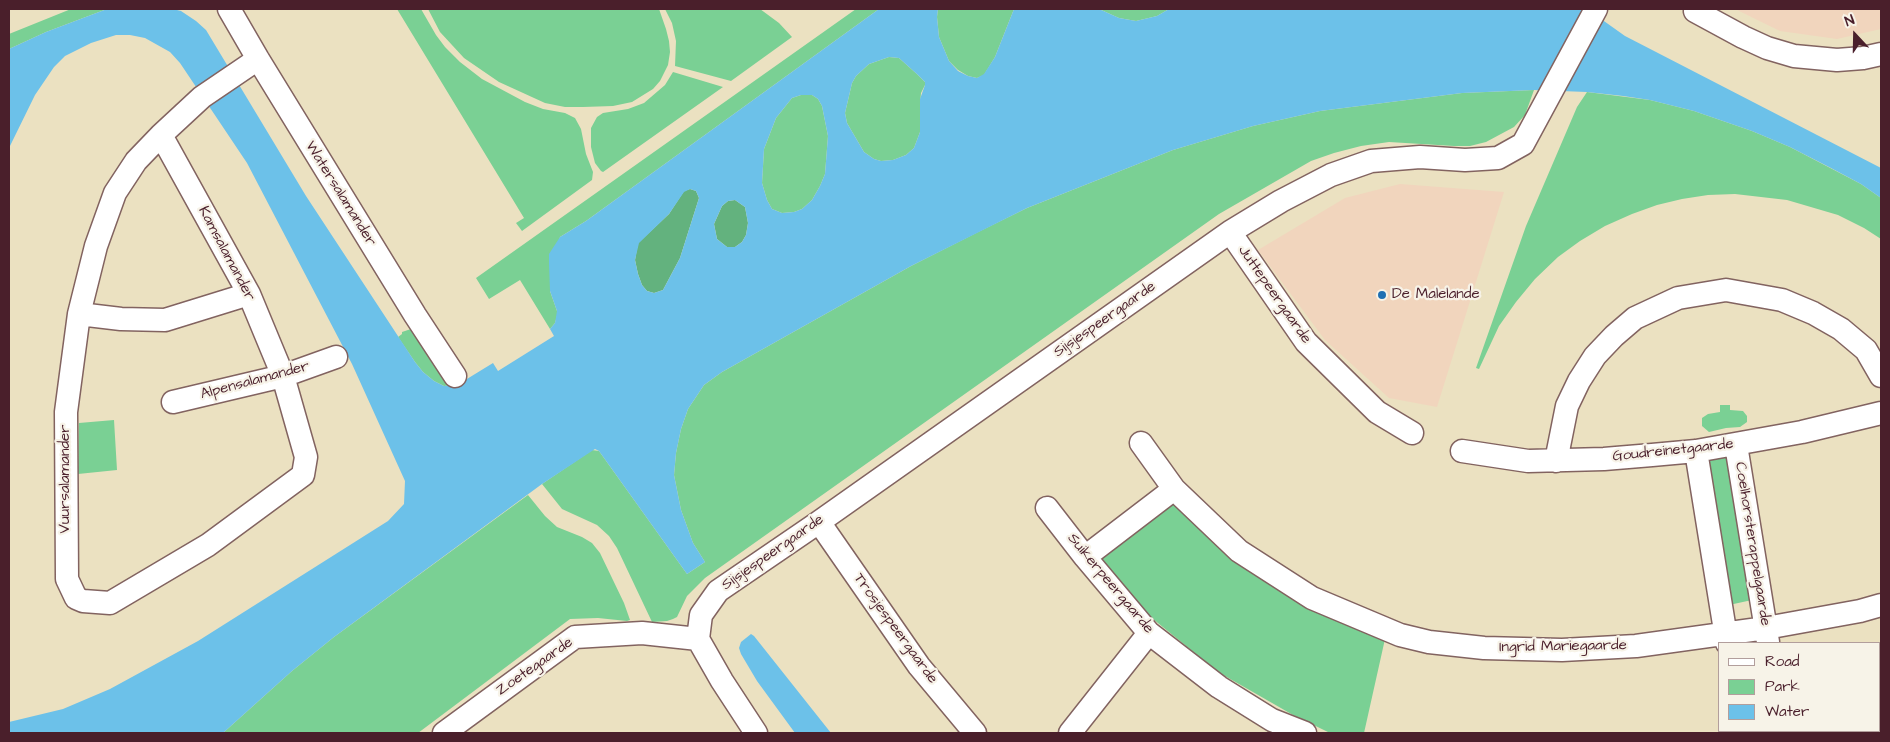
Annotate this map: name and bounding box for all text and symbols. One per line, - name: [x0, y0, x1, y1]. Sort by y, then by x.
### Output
- north arrow: [1830, 10, 1880, 60]
- text: N: [1842, 10, 1857, 32]
- street label: Watersalamander: [301, 138, 379, 250]
- street label: Kamsalamander: [194, 204, 258, 304]
- street label: Juttepeergaarde: [1233, 242, 1315, 348]
- street label: Sijsjespeergaarde: [1051, 278, 1159, 362]
- place label: De Malelande: [1392, 286, 1480, 304]
- marker: De Malelande: [1376, 289, 1388, 301]
- street label: Alpensalamander: [199, 358, 311, 404]
- street label: Vuursalamander: [57, 425, 75, 533]
- street label: Goudreinetgaarde: [1612, 436, 1734, 466]
- street label: Coelhorsterappelgaarde: [1730, 461, 1774, 627]
- street label: Sijsjespeergaarde: [719, 511, 827, 595]
- street label: Suikerpeergaarde: [1063, 530, 1157, 638]
- street label: Trosjespeergaarde: [849, 570, 941, 688]
- street label: Zoetegaarde: [493, 634, 577, 700]
- street label: Ingrid Mariegaarde: [1499, 637, 1627, 657]
- legend: [1718, 642, 1880, 732]
- text: Road: [1765, 651, 1799, 672]
- text: Park: [1765, 676, 1800, 697]
- text: Water: [1765, 701, 1809, 722]

